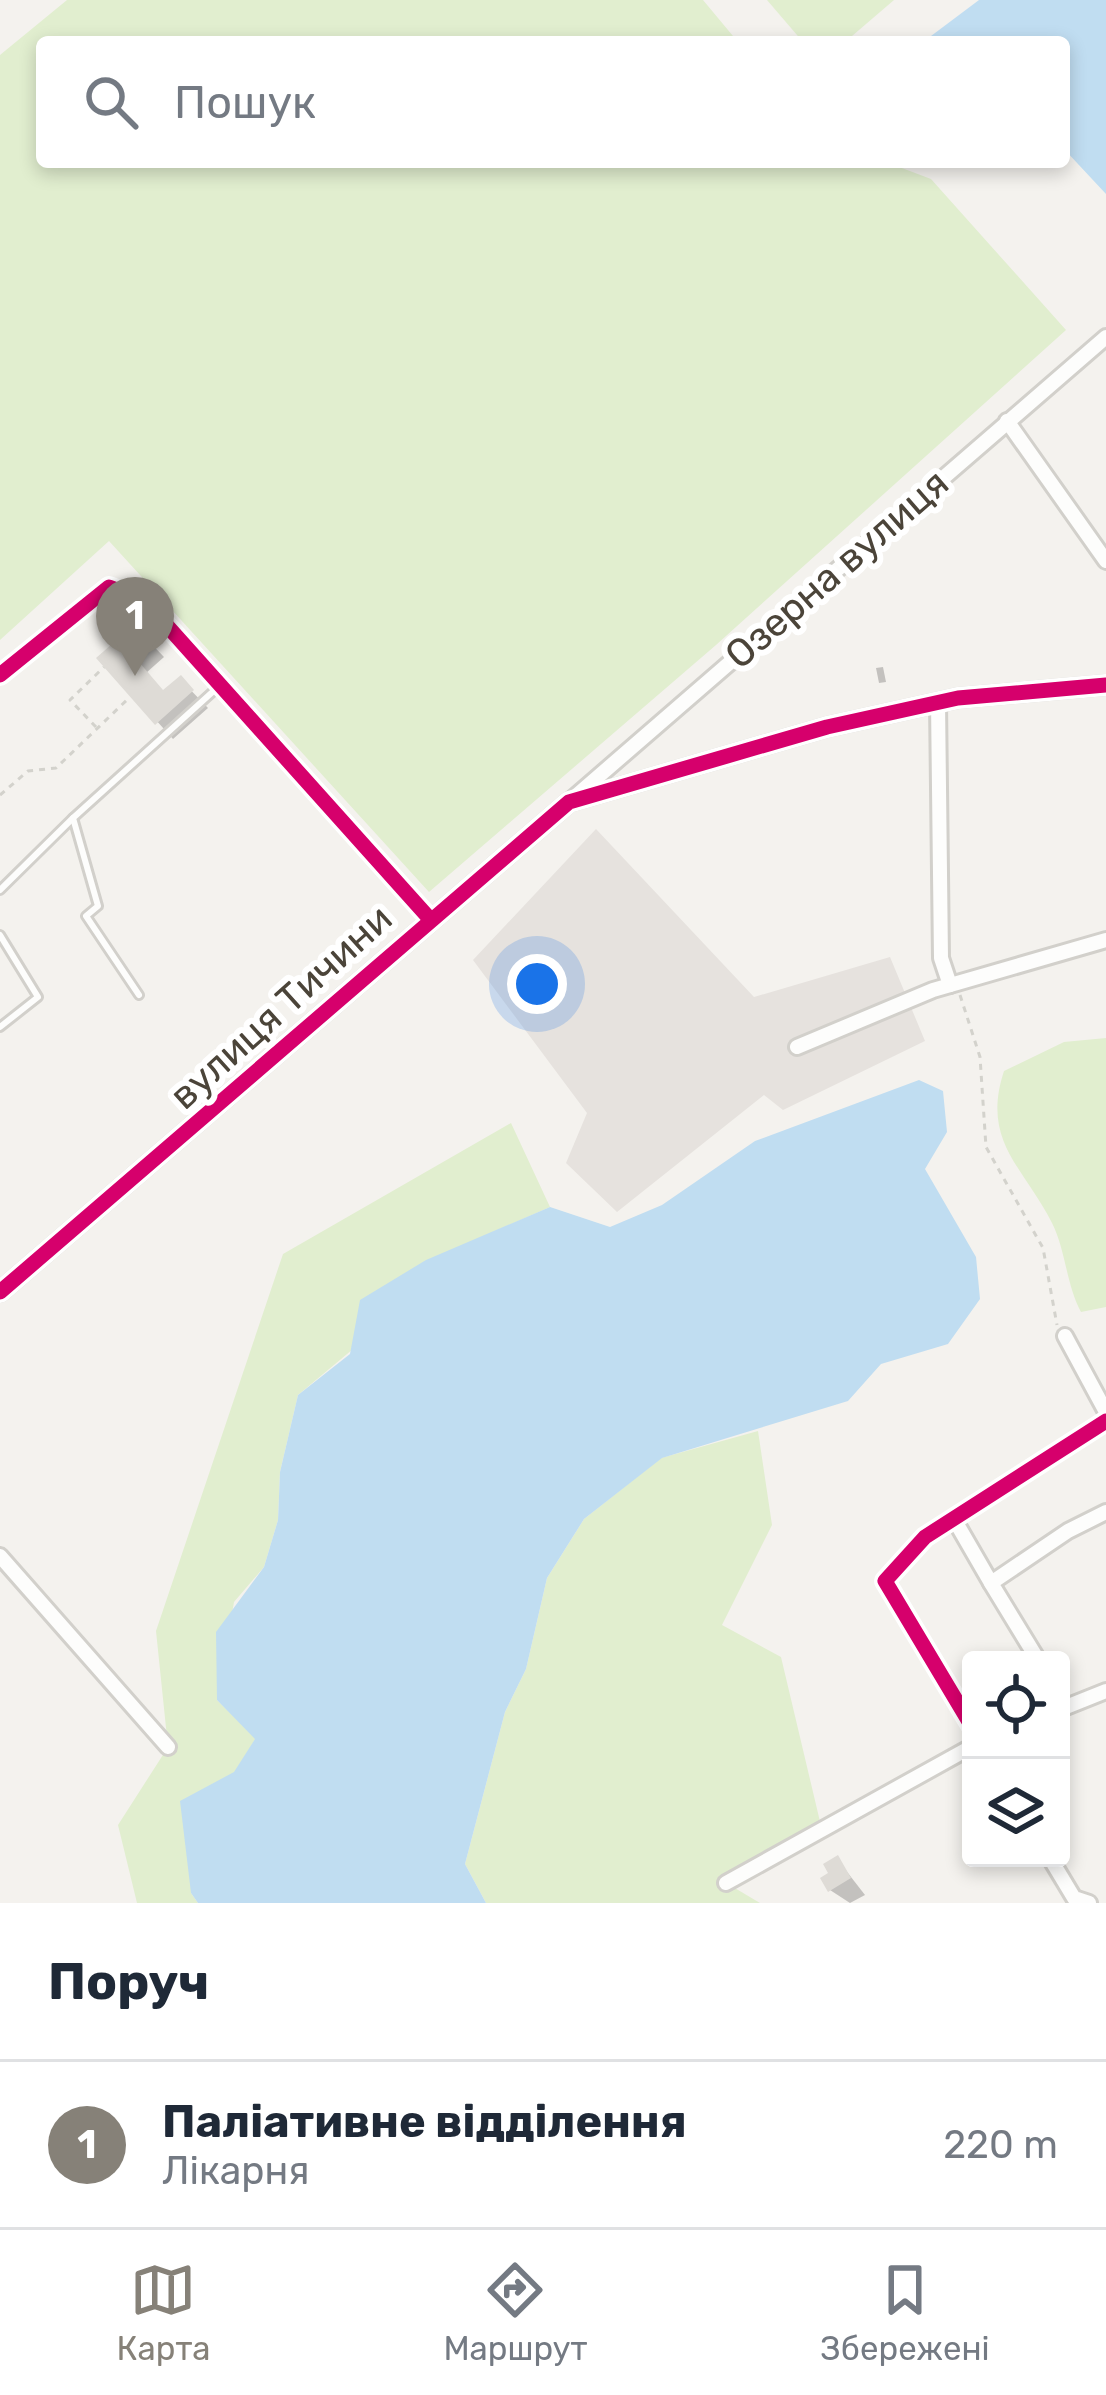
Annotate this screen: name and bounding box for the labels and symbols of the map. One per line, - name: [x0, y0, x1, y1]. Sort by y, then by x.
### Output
- street label: Озерна вулиця: [716, 460, 958, 678]
- pin: 1: [96, 577, 174, 676]
- street label: вулиця Тичини: [161, 895, 401, 1119]
- your location: [507, 954, 567, 1014]

